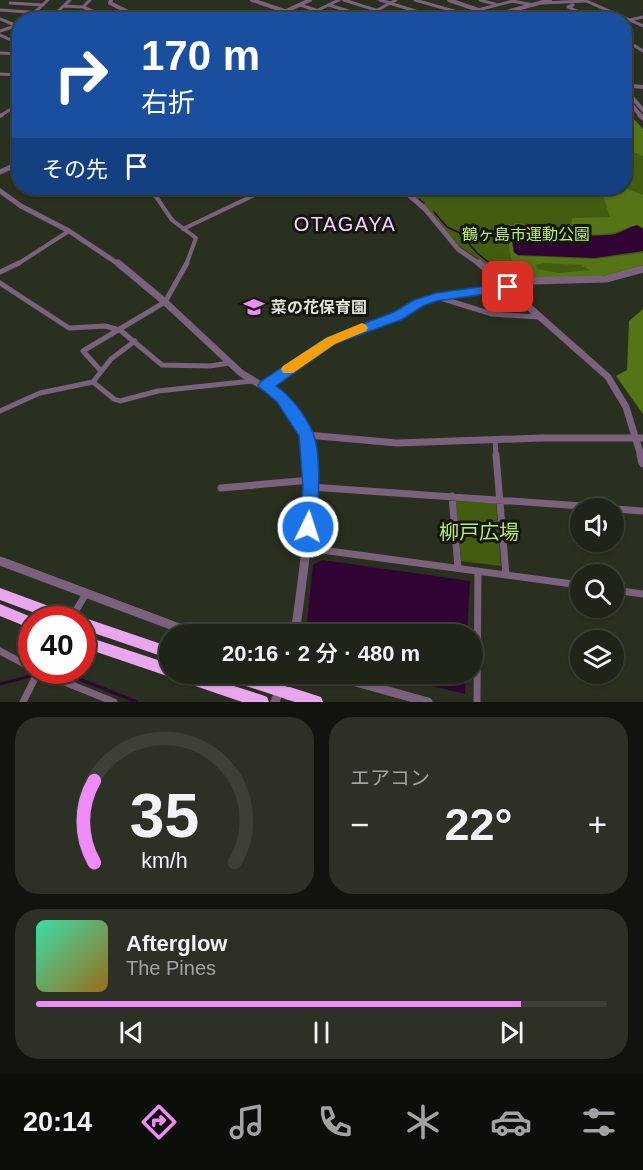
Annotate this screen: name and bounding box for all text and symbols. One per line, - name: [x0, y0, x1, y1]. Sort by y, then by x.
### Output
- text: 170 m: [141, 32, 260, 79]
- icon: right: [42, 36, 120, 114]
- text: 右折: [141, 88, 195, 118]
- icon: arrive: [120, 150, 153, 183]
- text: その先: [42, 157, 108, 182]
- district label: OTAGAYA: [294, 213, 396, 235]
- park label: 鶴ヶ島市運動公園: [462, 226, 590, 243]
- pin: [482, 261, 533, 312]
- icon: arrive: [491, 270, 524, 303]
- school or university icon: 菜の花保育園: [242, 295, 266, 319]
- place label: 菜の花保育園: [271, 299, 367, 316]
- position arrow: [276, 495, 340, 559]
- map controls: [570, 498, 624, 684]
- button: sound: [570, 498, 624, 552]
- park label: 柳戸広場: [439, 521, 519, 543]
- button: search: [570, 564, 624, 618]
- speed limit sign: 40: [18, 606, 96, 684]
- button: layers: [570, 630, 624, 684]
- text: 20:16 · 2 分 · 480 m: [222, 641, 420, 666]
- text: エアコン: [350, 767, 430, 789]
- text: 35: [130, 781, 199, 850]
- text: 22°: [444, 799, 513, 850]
- text: −: [350, 806, 369, 843]
- text: +: [588, 806, 607, 843]
- text: km/h: [141, 849, 188, 873]
- text: Afterglow: [126, 931, 227, 956]
- text: The Pines: [126, 957, 216, 979]
- icon: previous: [115, 1016, 148, 1049]
- icon: pause: [305, 1016, 338, 1049]
- icon: next: [495, 1016, 528, 1049]
- icon: directions: [138, 1101, 180, 1143]
- icon: music: [226, 1101, 268, 1143]
- icon: phone: [314, 1101, 356, 1143]
- icon: climate: [402, 1101, 444, 1143]
- icon: car: [490, 1101, 532, 1143]
- icon: filters: [578, 1101, 620, 1143]
- text: 20:14: [23, 1107, 92, 1137]

